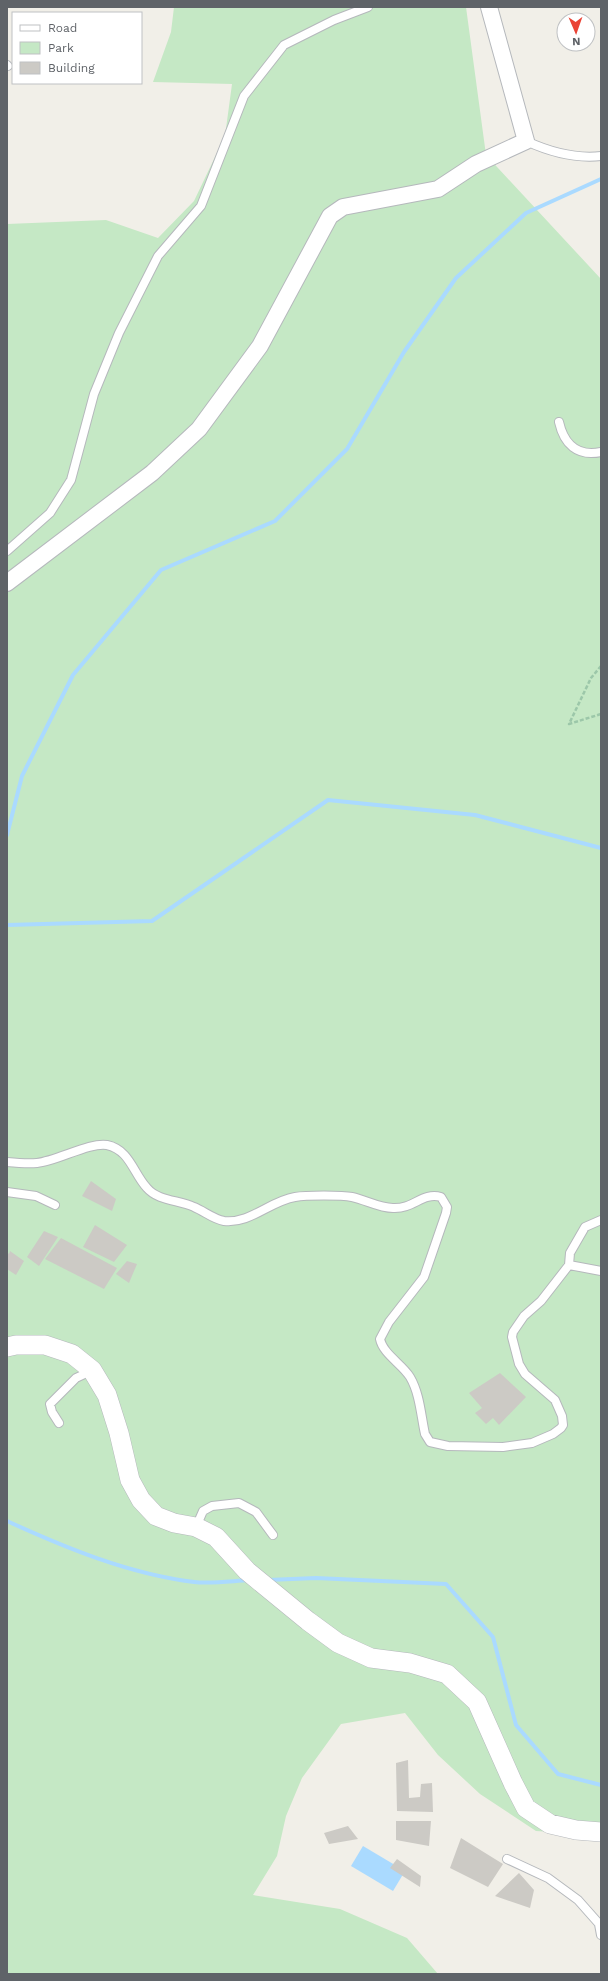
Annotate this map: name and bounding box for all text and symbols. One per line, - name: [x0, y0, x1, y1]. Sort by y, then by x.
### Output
- legend: [12, 12, 142, 84]
- north arrow: [556, 12, 596, 52]
- text: Road: [48, 21, 77, 35]
- text: N: [572, 35, 581, 48]
- text: Park: [48, 41, 74, 55]
- text: Building: [48, 61, 95, 75]

